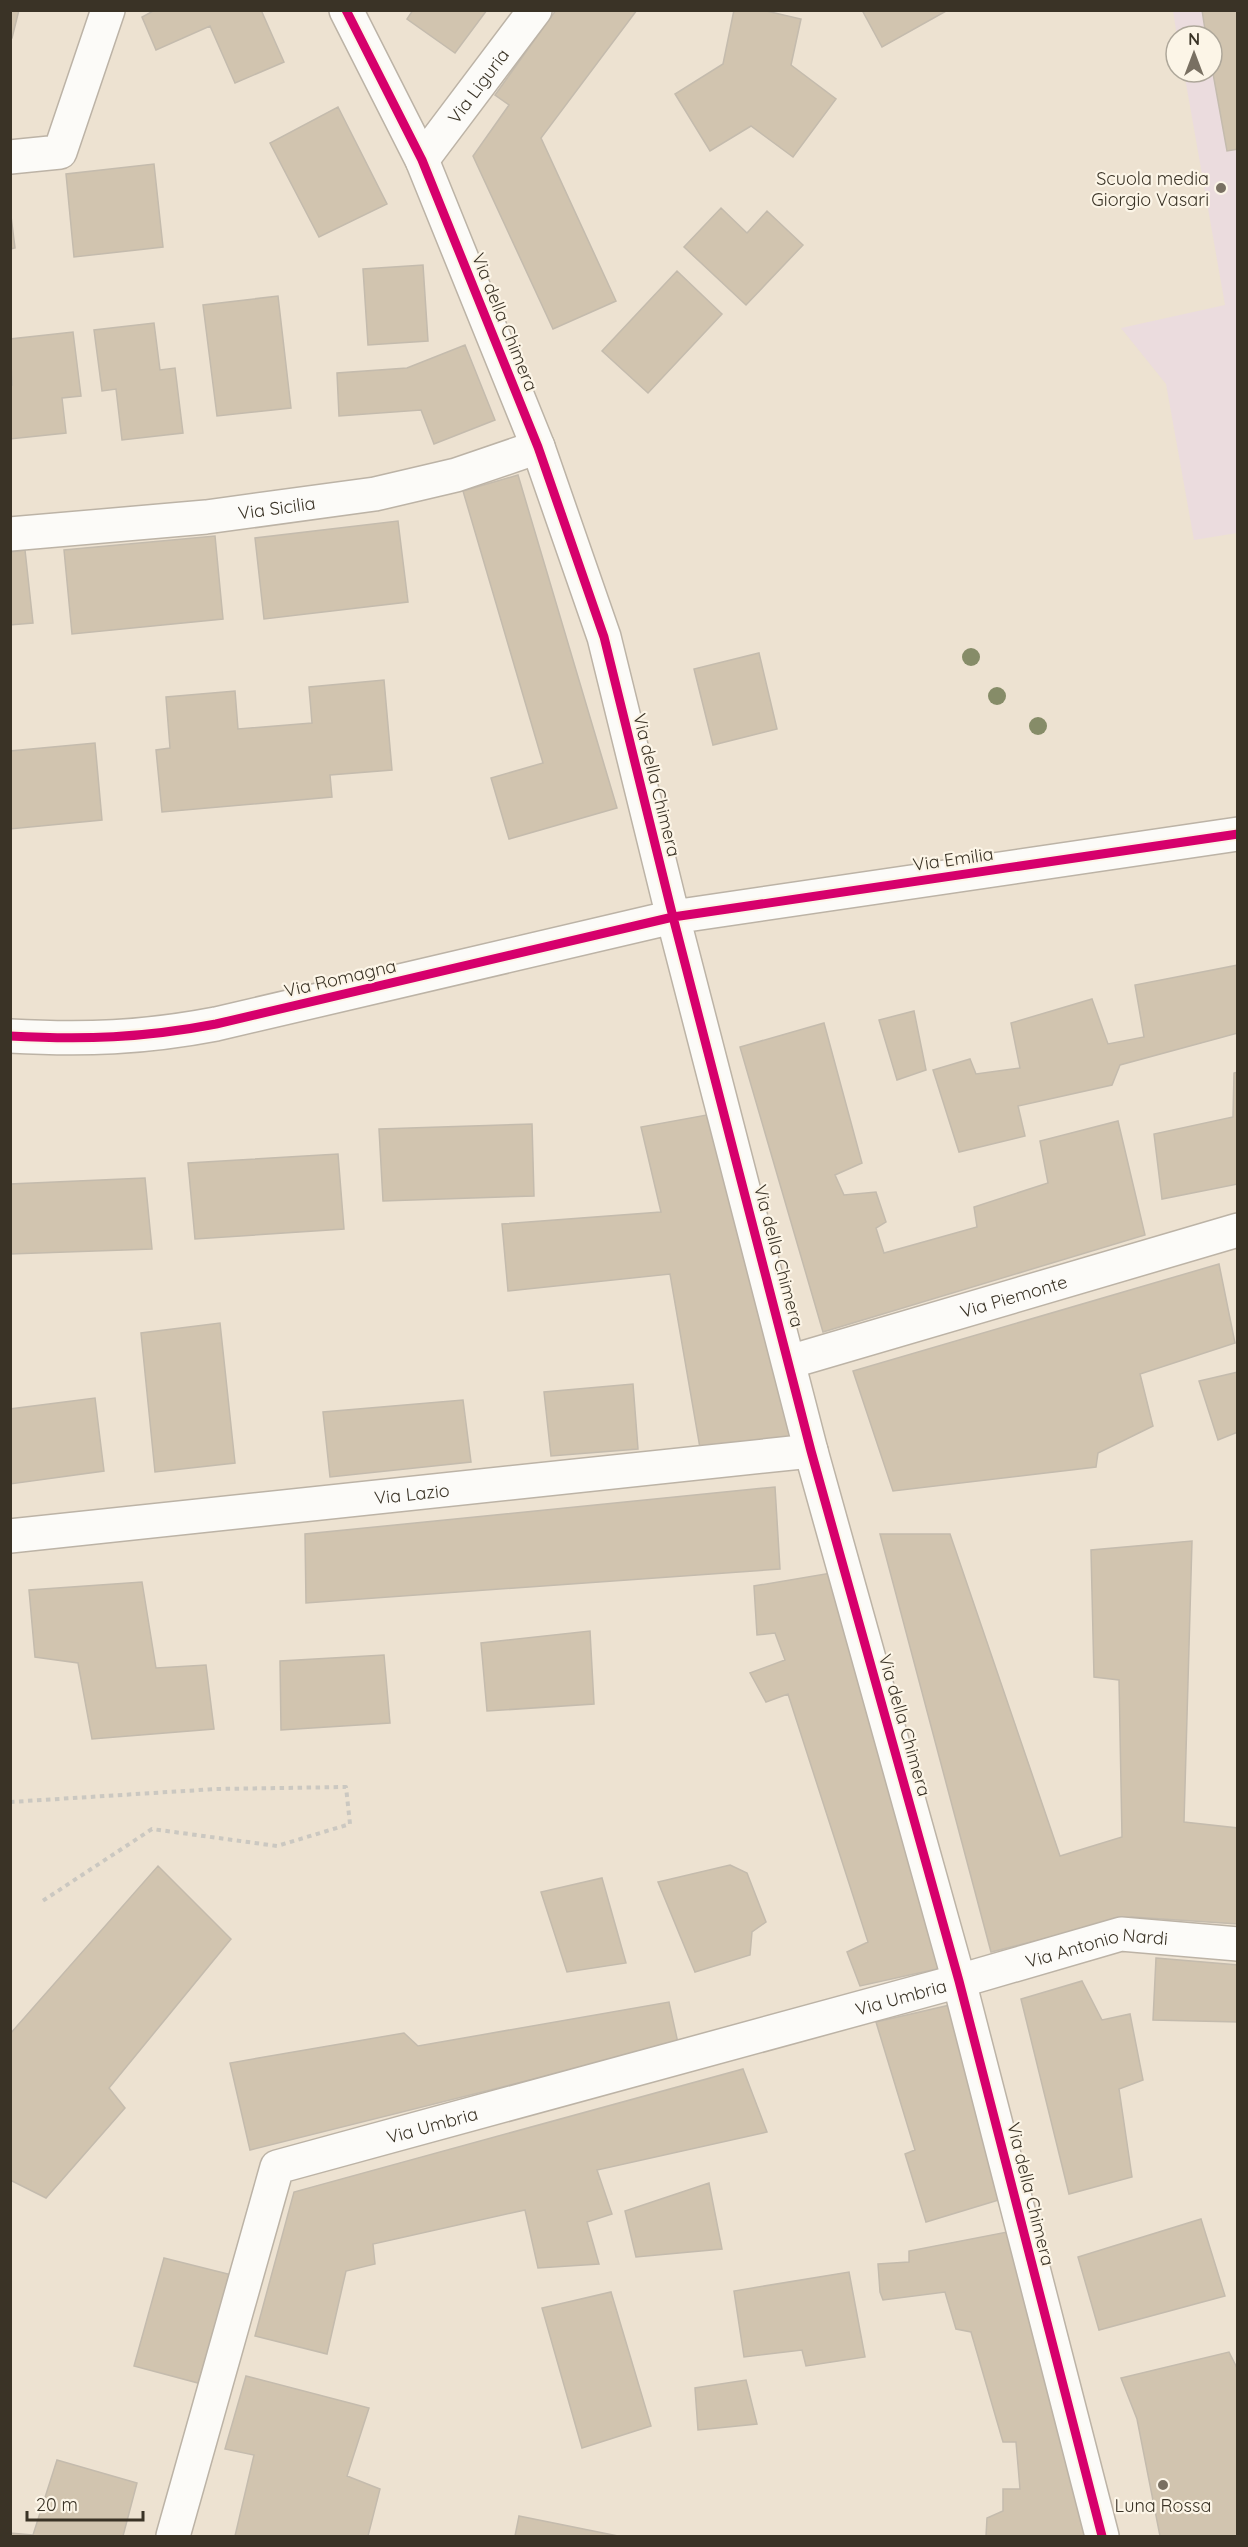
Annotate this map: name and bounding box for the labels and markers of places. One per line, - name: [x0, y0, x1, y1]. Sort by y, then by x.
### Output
- place label: Scuola media Giorgio Vasari: [1091, 167, 1209, 211]
- marker: Scuola media Giorgio Vasari: [1214, 181, 1228, 195]
- marker: Luna Rossa: [1156, 2478, 1170, 2492]
- place label: Luna Rossa: [1115, 2494, 1211, 2517]

